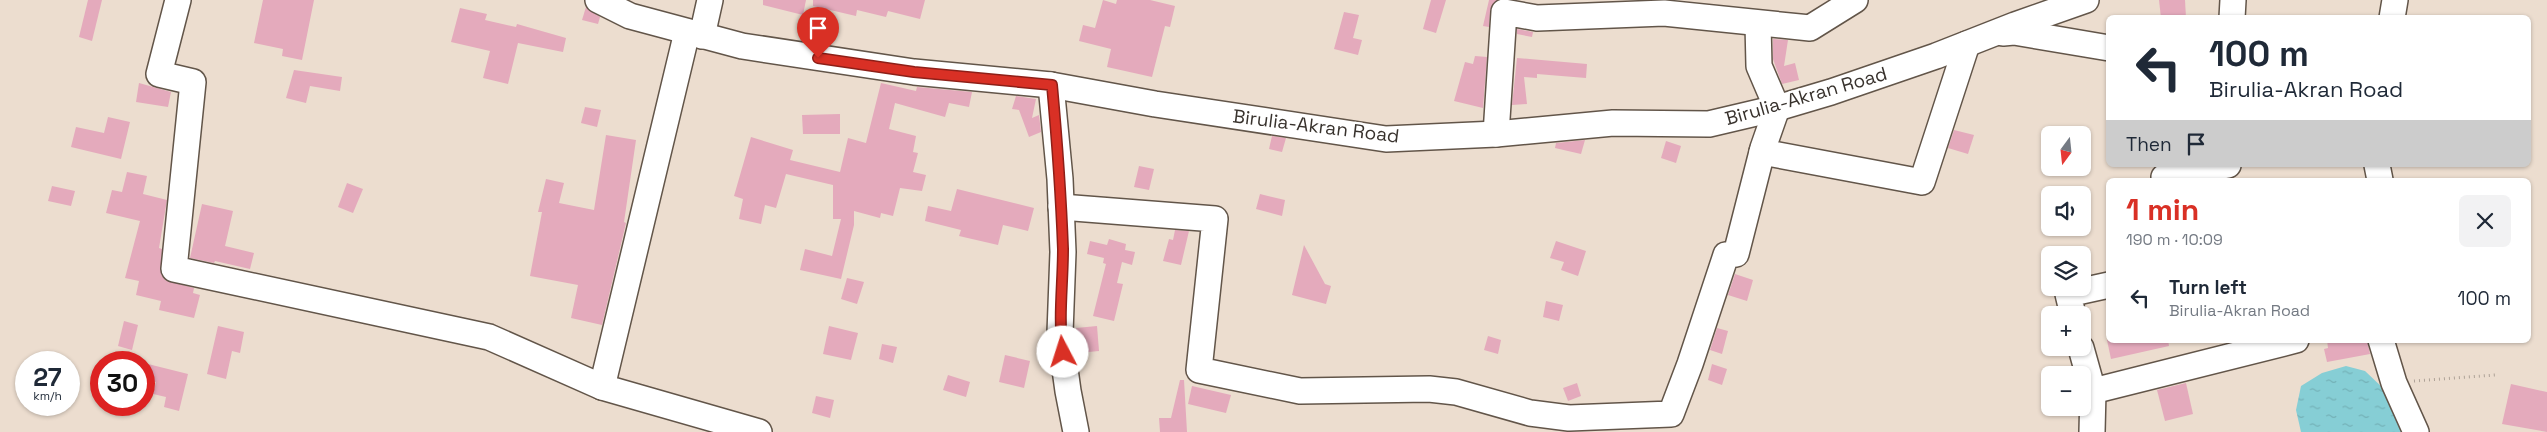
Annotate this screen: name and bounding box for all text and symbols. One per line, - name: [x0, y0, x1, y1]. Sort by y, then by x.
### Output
- pin: [797, 7, 839, 58]
- icon: arrive: [804, 14, 832, 42]
- text: 100 m: [2209, 32, 2309, 76]
- icon: left: [2126, 35, 2191, 100]
- street label: Birulia-Akran Road: [1722, 61, 1890, 131]
- text: Birulia-Akran Road: [2209, 75, 2403, 103]
- street label: Birulia-Akran Road: [1231, 103, 1401, 149]
- north arrow: [2041, 126, 2091, 176]
- map controls: [2041, 126, 2091, 416]
- icon: arrive: [2182, 130, 2210, 158]
- text: Then: [2126, 132, 2172, 157]
- button: sound: [2041, 186, 2091, 236]
- text: 1 min: [2126, 190, 2199, 229]
- button: close: [2459, 195, 2511, 247]
- text: 190 m · 10:09: [2126, 229, 2223, 250]
- button: layers: [2041, 246, 2091, 296]
- text: Turn left: [2169, 275, 2247, 300]
- icon: left: [2126, 284, 2154, 312]
- text: 100 m: [2457, 286, 2511, 311]
- text: Birulia-Akran Road: [2169, 300, 2310, 321]
- button: +: [2041, 306, 2091, 356]
- position arrow: [1036, 325, 1088, 377]
- speed limit sign: 30: [90, 351, 155, 416]
- text: 27: [33, 361, 62, 393]
- button: −: [2041, 366, 2091, 416]
- text: km/h: [33, 388, 62, 404]

